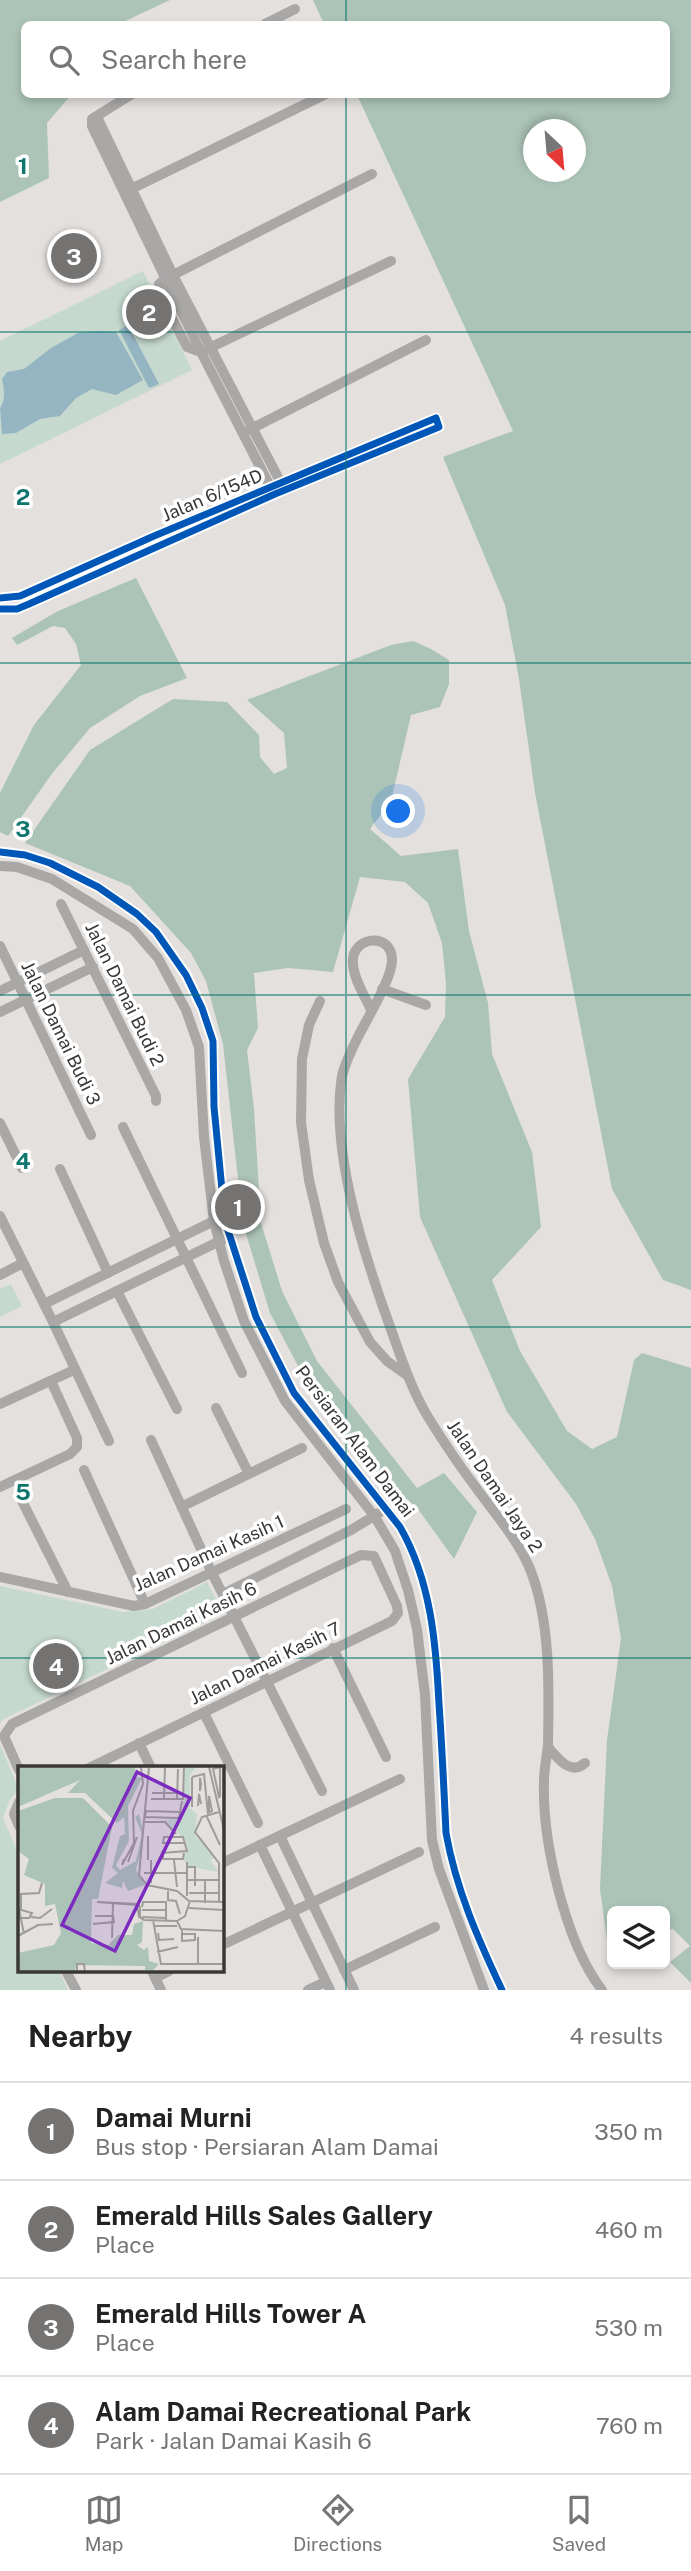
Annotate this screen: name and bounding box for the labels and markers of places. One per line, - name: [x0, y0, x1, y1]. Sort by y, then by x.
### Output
- pin: 3: [51, 230, 97, 282]
- pin: 2: [126, 286, 172, 338]
- pin: 1: [215, 1181, 261, 1233]
- pin: 4: [33, 1640, 79, 1692]

